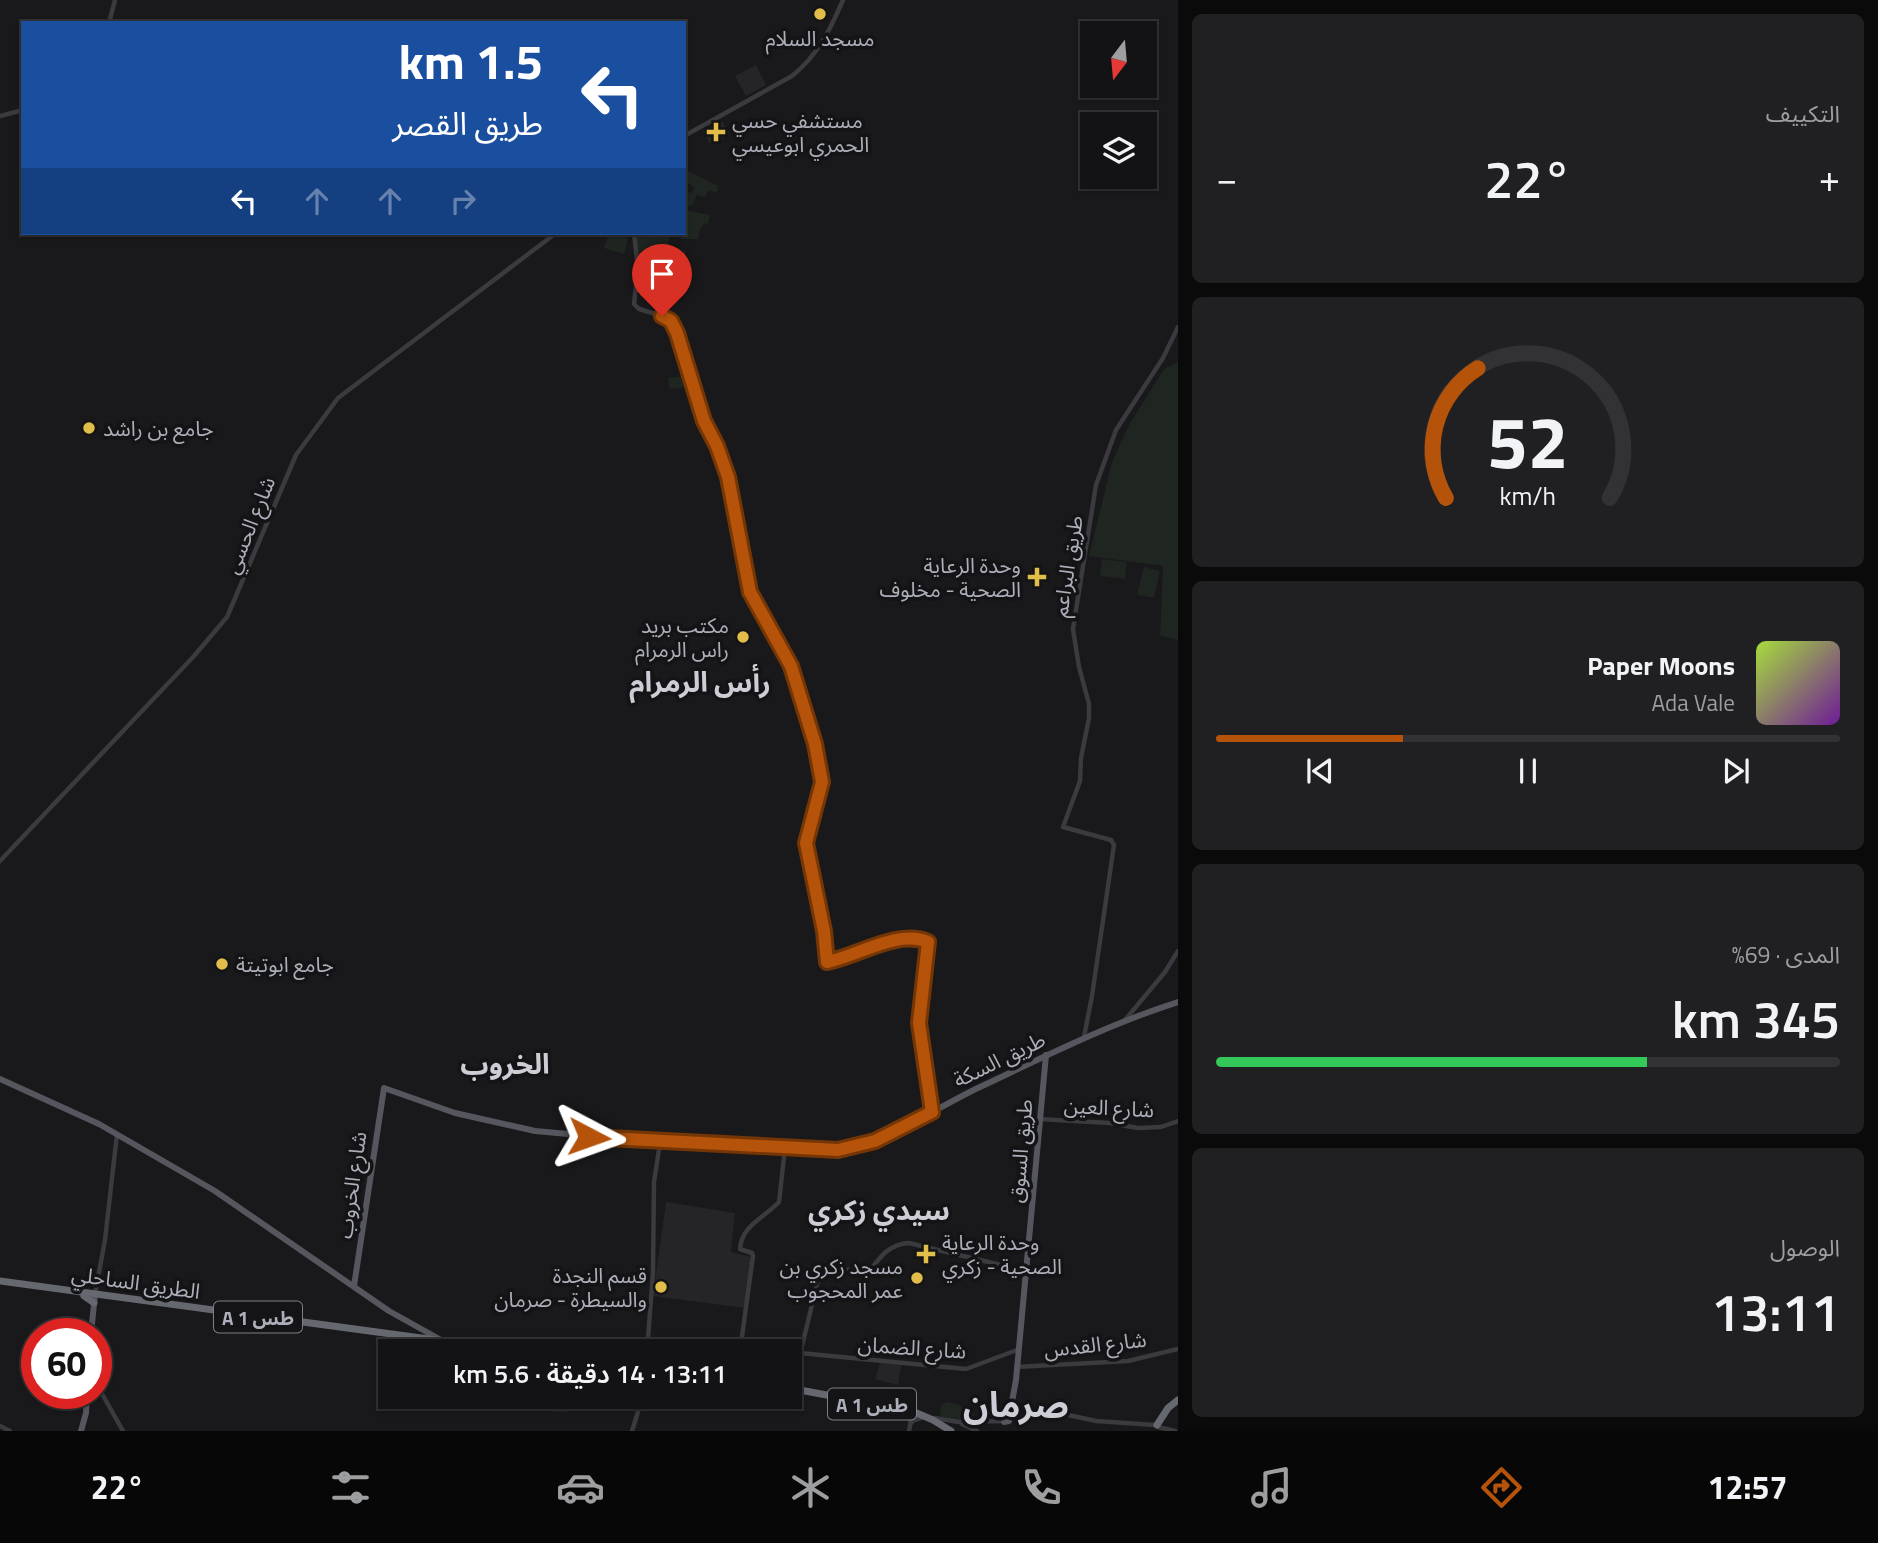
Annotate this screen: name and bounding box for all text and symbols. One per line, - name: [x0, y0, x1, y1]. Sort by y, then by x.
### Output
- marker: مسجد السلام: [812, 6, 828, 22]
- north arrow: [1080, 21, 1157, 98]
- map controls: [1080, 21, 1157, 189]
- place label: مسجد السلام: [765, 22, 875, 55]
- text: 1.5 km: [398, 23, 543, 98]
- icon: left: [567, 49, 658, 140]
- text: التكييف: [1766, 96, 1840, 131]
- text: طريق القصر: [392, 99, 543, 147]
- place label: مستشفي حسي الحمري ابوعيسي: [732, 104, 869, 161]
- button: layers: [1080, 112, 1157, 189]
- marker: مستشفي حسي الحمري ابوعيسي: [706, 122, 726, 142]
- text: 22°: [1484, 139, 1572, 218]
- text: −: [1216, 149, 1237, 207]
- text: +: [1819, 149, 1840, 207]
- icon: left: [225, 182, 263, 220]
- icon: ahead: [298, 182, 336, 220]
- icon: ahead: [371, 182, 409, 220]
- icon: right: [444, 182, 482, 220]
- pin: [632, 244, 692, 316]
- icon: arrive: [643, 255, 681, 293]
- text: 52: [1487, 387, 1569, 497]
- place label: جامع بن راشد: [103, 412, 214, 444]
- marker: جامع بن راشد: [81, 420, 97, 436]
- street label: شارع الحسي: [215, 471, 284, 579]
- text: km/h: [1500, 477, 1556, 515]
- street label: طريق البراعم: [1043, 513, 1091, 619]
- place label: وحدة الرعاية الصحية - مخلوف: [880, 549, 1021, 605]
- marker: وحدة الرعاية الصحية - مخلوف: [1027, 567, 1047, 587]
- place label: مكتب بريد راس الرمرام: [635, 609, 729, 666]
- marker: مكتب بريد راس الرمرام: [735, 629, 751, 645]
- text: Paper Moons: [1587, 646, 1735, 685]
- district label: رأس الرمرام: [629, 660, 771, 704]
- text: Ada Vale: [1651, 685, 1735, 720]
- icon: previous: [1301, 752, 1339, 790]
- icon: pause: [1509, 752, 1547, 790]
- icon: next: [1717, 752, 1755, 790]
- text: المدى · 69%: [1732, 937, 1840, 972]
- place label: جامع ابوتيتة: [236, 948, 334, 980]
- marker: جامع ابوتيتة: [214, 956, 230, 972]
- text: 345 km: [1672, 979, 1840, 1058]
- street label: طريق السكة: [948, 1023, 1050, 1095]
- district label: الخروب: [460, 1042, 550, 1085]
- street label: شارع العين: [1063, 1089, 1155, 1125]
- street label: طريق السوق: [1000, 1098, 1040, 1204]
- position arrow: [552, 1100, 626, 1174]
- street label: شارع الخروب: [328, 1129, 374, 1241]
- district label: سيدي زكري: [808, 1188, 950, 1232]
- place label: وحدة الرعاية الصحية - زكري: [942, 1226, 1062, 1283]
- text: الوصول: [1770, 1230, 1840, 1265]
- marker: وحدة الرعاية الصحية - زكري: [916, 1244, 936, 1264]
- place label: مسجد زكري بن عمر المحجوب: [780, 1250, 903, 1306]
- street label: الطريق الساحلي: [70, 1257, 202, 1308]
- place label: قسم النجدة والسيطرة - صرمان: [494, 1259, 647, 1315]
- marker: مسجد زكري بن عمر المحجوب: [909, 1270, 925, 1286]
- text: 13:11: [1711, 1272, 1840, 1351]
- marker: قسم النجدة والسيطرة - صرمان: [653, 1279, 669, 1295]
- road number: A 1 طس: [214, 1302, 302, 1332]
- speed limit sign: 60: [21, 1318, 112, 1409]
- street label: شارع القدس: [1042, 1323, 1148, 1365]
- street label: شارع الضمان: [857, 1327, 967, 1367]
- text: 13:11 · 14 دقيقة · 5.6 km: [453, 1354, 727, 1393]
- district label: صرمان: [963, 1377, 1069, 1431]
- road number: A 1 طس: [828, 1388, 916, 1420]
- text: 22°: [91, 1463, 145, 1511]
- icon: filters: [326, 1463, 375, 1512]
- icon: car: [556, 1463, 605, 1512]
- icon: climate: [786, 1463, 835, 1512]
- icon: phone: [1017, 1463, 1066, 1512]
- icon: music: [1247, 1463, 1296, 1512]
- icon: directions: [1477, 1463, 1526, 1512]
- text: 12:57: [1707, 1463, 1787, 1511]

